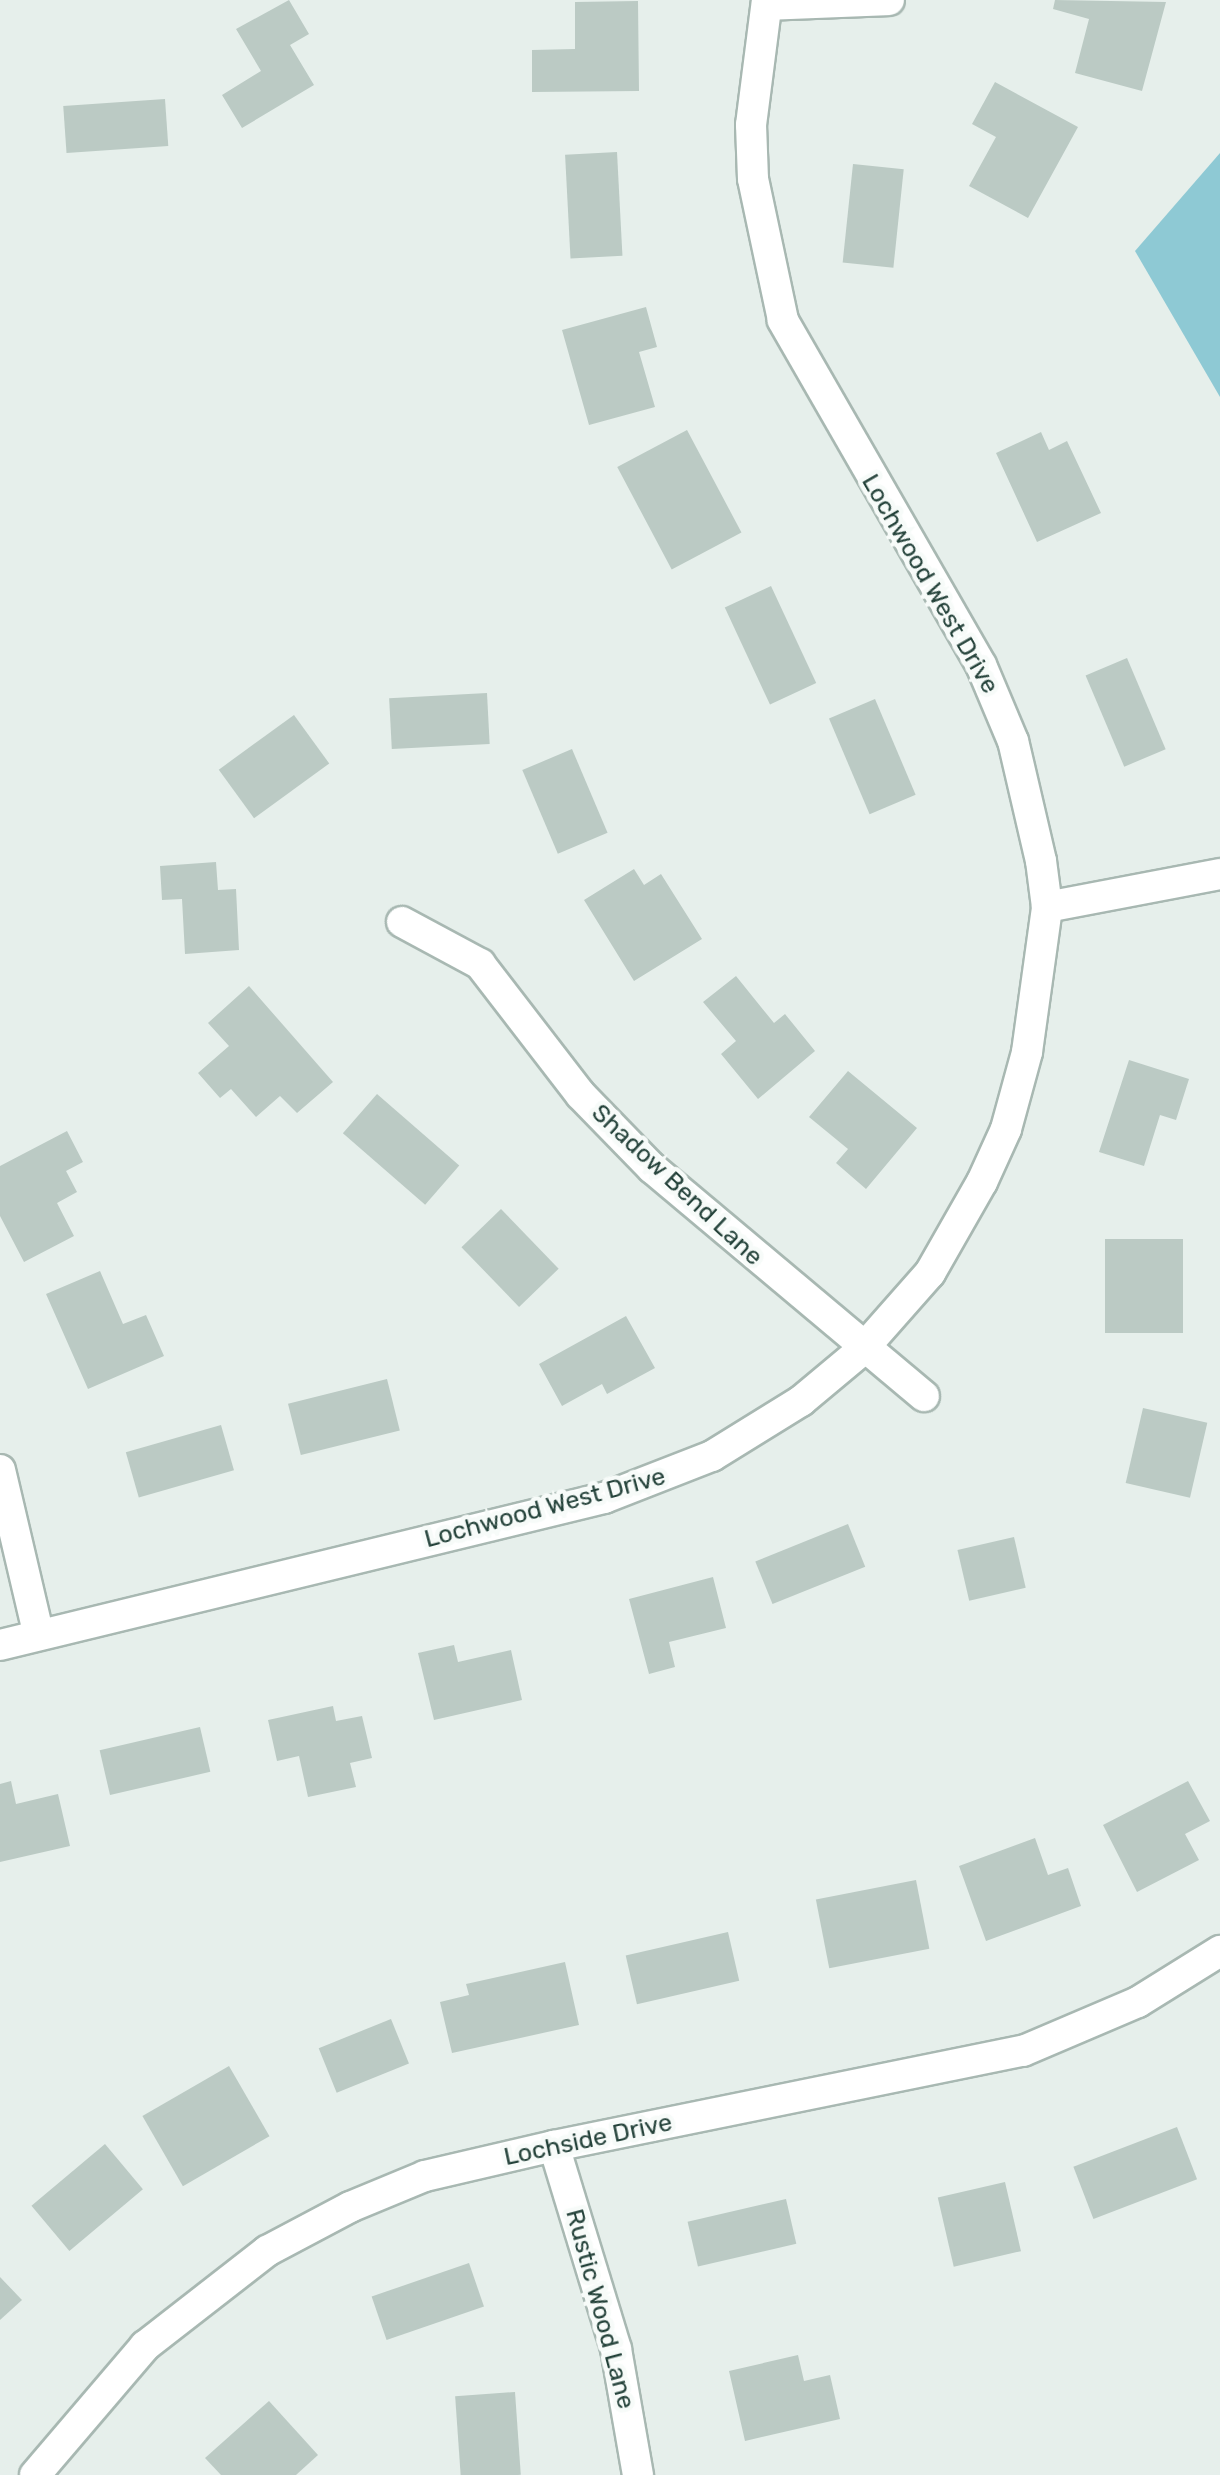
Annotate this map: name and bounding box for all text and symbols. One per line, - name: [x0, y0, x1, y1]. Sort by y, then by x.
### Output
- street label: Lochwood West Drive: [855, 469, 1005, 699]
- street label: Shadow Bend Lane: [585, 1098, 769, 1272]
- street label: Lochwood West Drive: [421, 1461, 669, 1555]
- street label: Lochside Drive: [501, 2108, 675, 2172]
- street label: Rustic Wood Lane: [559, 2206, 641, 2412]

